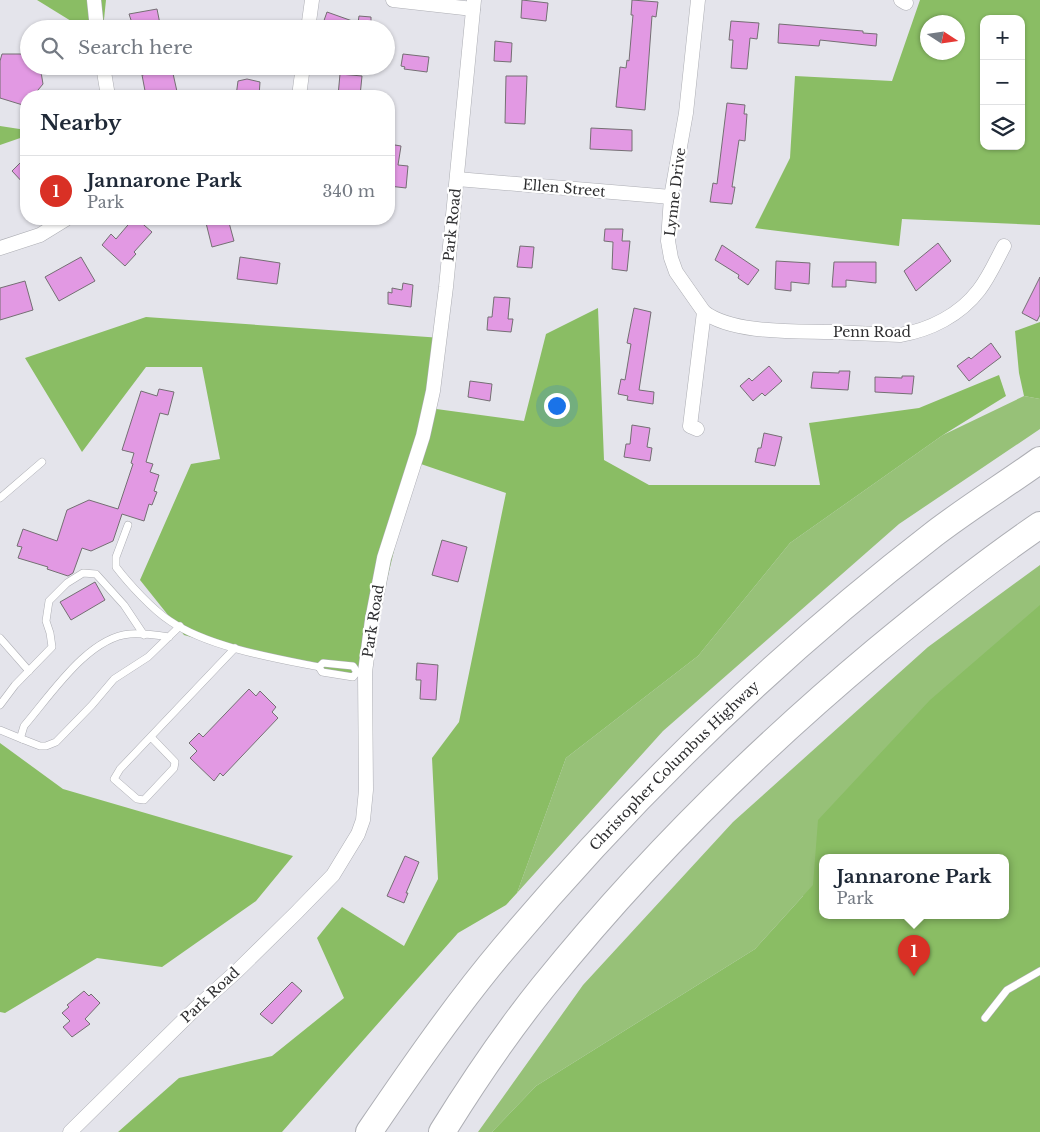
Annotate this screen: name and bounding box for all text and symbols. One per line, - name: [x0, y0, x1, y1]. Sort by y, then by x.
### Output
- north arrow: [920, 15, 965, 60]
- map controls: [980, 15, 1025, 150]
- button: +: [980, 15, 1025, 60]
- search box: [20, 20, 395, 75]
- icon: search: [38, 34, 66, 62]
- text: Search here: [78, 36, 193, 59]
- button: −: [980, 60, 1025, 105]
- button: layers: [980, 105, 1025, 150]
- text: Nearby: [40, 110, 121, 136]
- street label: Lynne Drive: [661, 147, 689, 237]
- text: Jannarone Park: [87, 169, 242, 192]
- street label: Ellen Street: [522, 175, 607, 201]
- text: 1: [53, 181, 59, 201]
- text: 340 m: [323, 181, 375, 201]
- street label: Park Road: [439, 187, 465, 263]
- text: Park: [87, 192, 124, 212]
- street label: Penn Road: [833, 323, 911, 341]
- your location: [544, 393, 570, 419]
- street label: Park Road: [358, 583, 388, 659]
- street label: Christopher Columbus Highway: [586, 677, 763, 854]
- popup: [819, 854, 1009, 919]
- text: Jannarone Park: [837, 865, 991, 888]
- text: Park: [837, 888, 874, 908]
- pin: 1: [898, 935, 930, 976]
- street label: Park Road: [177, 963, 243, 1027]

